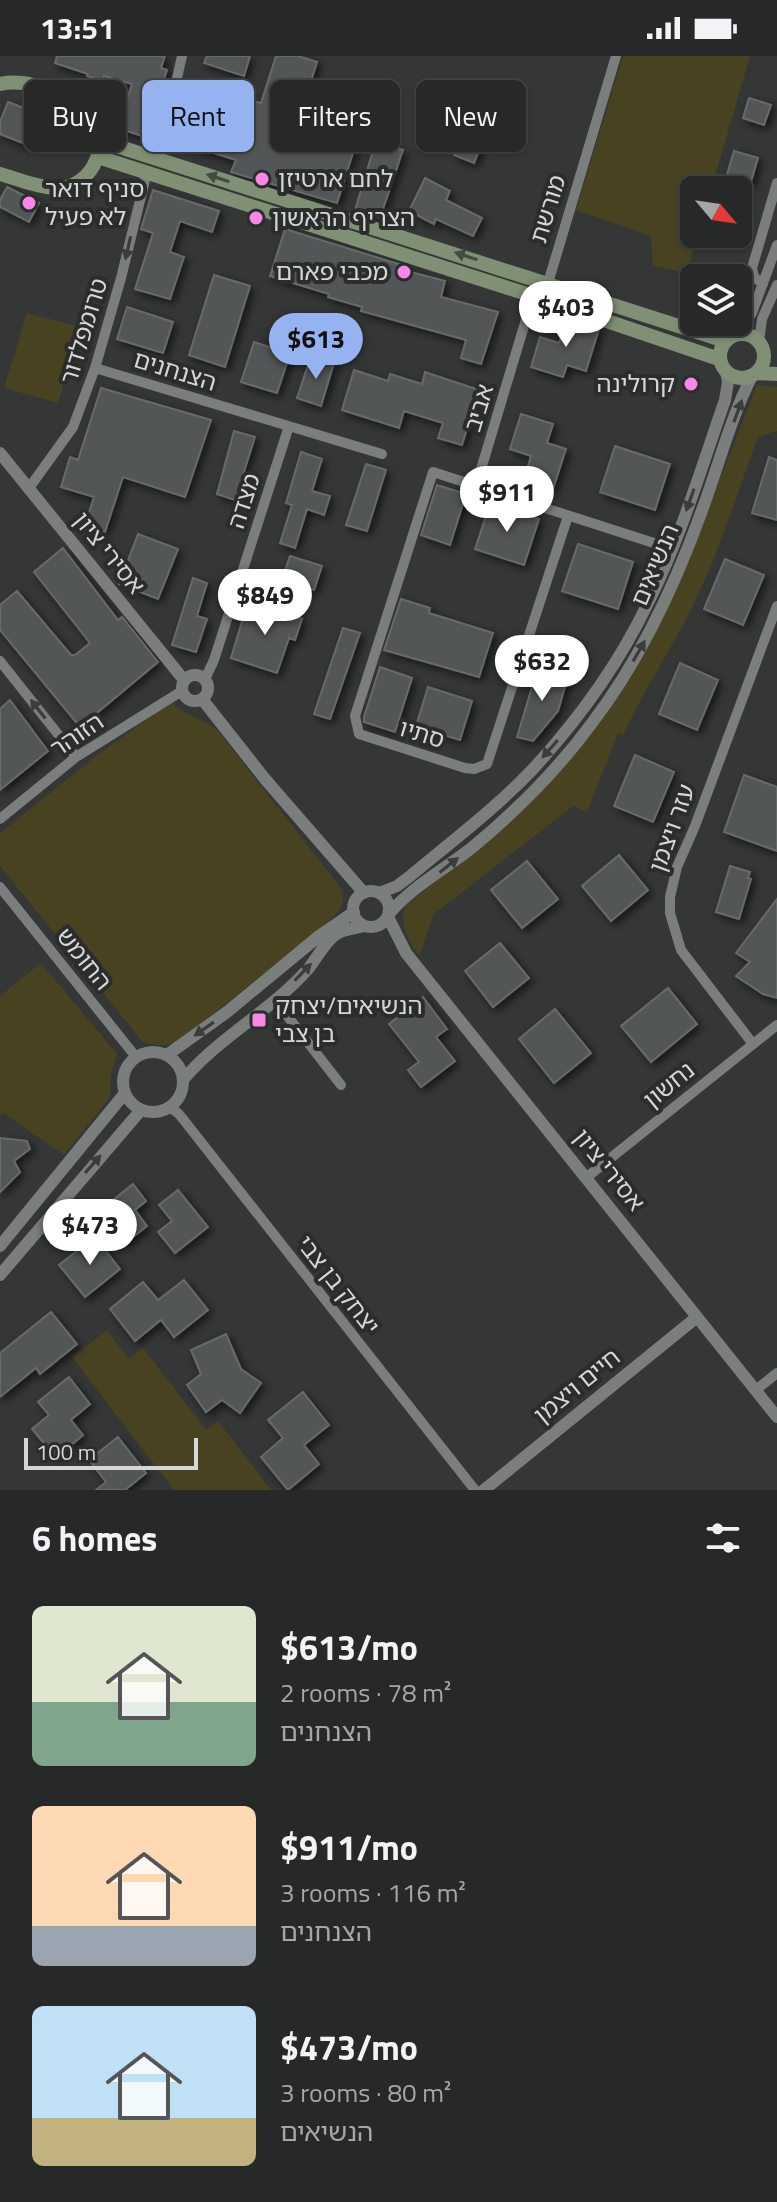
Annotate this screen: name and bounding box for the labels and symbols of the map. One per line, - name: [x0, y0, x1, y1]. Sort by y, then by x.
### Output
- place label: לחם ארטיזן: [278, 160, 393, 196]
- place label: סניף דואר לא פעיל: [45, 170, 144, 234]
- marker: לחם ארטיזן: [253, 170, 271, 188]
- street label: מורשת: [520, 170, 574, 247]
- one-way arrow: [206, 171, 230, 183]
- north arrow: [680, 176, 752, 248]
- marker: סניף דואר לא פעיל: [20, 194, 38, 212]
- place label: הצריף הראשון: [272, 199, 415, 235]
- marker: הצריף הראשון: [247, 209, 265, 227]
- one-way arrow: [122, 236, 134, 261]
- one-way arrow: [454, 249, 478, 262]
- place label: מכבי פארם: [276, 253, 388, 289]
- marker: מכבי פארם: [395, 263, 413, 281]
- street label: טרומפלדור: [50, 273, 116, 388]
- pin: $403: [519, 281, 613, 349]
- pin: $613: [269, 313, 363, 381]
- street label: הצנחנים: [129, 340, 221, 400]
- place label: קרולינה: [596, 365, 675, 401]
- marker: קרולינה: [682, 375, 700, 393]
- street label: אביב: [454, 379, 502, 436]
- one-way arrow: [732, 399, 744, 423]
- pin: $911: [460, 466, 554, 534]
- street label: מצדה: [217, 468, 269, 533]
- one-way arrow: [683, 488, 696, 512]
- street label: אסירי ציון: [65, 503, 154, 601]
- street label: הנשיאים: [621, 518, 687, 611]
- pin: $849: [218, 569, 312, 637]
- pin: $632: [495, 635, 589, 703]
- one-way arrow: [632, 640, 646, 662]
- one-way arrow: [30, 699, 47, 719]
- street label: הזוהר: [42, 703, 110, 765]
- street label: סתיו: [395, 709, 449, 757]
- one-way arrow: [542, 740, 560, 759]
- street label: עזר ויצמן: [639, 779, 704, 877]
- one-way arrow: [439, 857, 459, 874]
- street label: החומש: [48, 919, 121, 997]
- one-way arrow: [294, 963, 312, 982]
- place label: הנשיאים/יצחק בן צבי: [275, 987, 422, 1051]
- marker: הנשיאים/יצחק בן צבי: [250, 1011, 268, 1029]
- one-way arrow: [193, 1021, 214, 1036]
- street label: נחשון: [635, 1052, 702, 1116]
- street label: אסירי ציון: [565, 1120, 654, 1218]
- one-way arrow: [84, 1155, 102, 1174]
- pin: $473: [43, 1199, 137, 1267]
- street label: יצחק בן צבי: [289, 1227, 389, 1342]
- street label: חיים ויצמן: [525, 1339, 627, 1431]
- scale bar: [24, 1434, 198, 1470]

